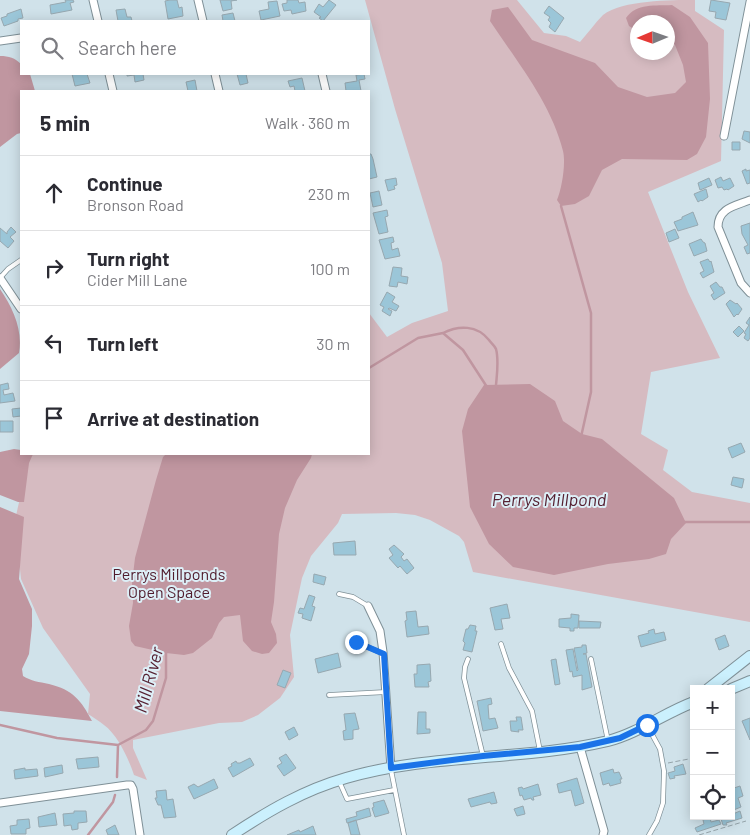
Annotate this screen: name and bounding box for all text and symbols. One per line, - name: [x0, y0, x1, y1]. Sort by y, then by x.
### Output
- north arrow: [630, 15, 675, 60]
- search box: [20, 20, 370, 75]
- icon: search: [38, 34, 66, 62]
- text: Search here: [78, 36, 177, 59]
- text: 5 min: [40, 110, 90, 135]
- text: Walk · 360 m: [265, 113, 350, 132]
- text: Continue: [87, 172, 163, 195]
- icon: ahead: [40, 179, 68, 207]
- text: 230 m: [308, 184, 350, 203]
- text: Bronson Road: [87, 195, 184, 214]
- text: Turn right: [87, 247, 169, 270]
- icon: right: [40, 254, 68, 282]
- text: 100 m: [310, 259, 350, 278]
- text: Cider Mill Lane: [87, 270, 187, 289]
- icon: left: [40, 329, 68, 357]
- text: Turn left: [87, 332, 158, 355]
- text: 30 m: [316, 334, 350, 353]
- icon: arrive: [40, 404, 68, 432]
- text: Arrive at destination: [87, 407, 259, 430]
- water label: Perrys Millpond: [492, 488, 607, 510]
- park label: Perrys Millponds Open Space: [113, 564, 225, 601]
- route end: [345, 631, 368, 654]
- water label: Mill River: [129, 644, 168, 715]
- map controls: [690, 685, 735, 820]
- button: +: [690, 685, 735, 730]
- route start: [636, 714, 659, 737]
- button: −: [690, 730, 735, 775]
- button: locate: [690, 775, 735, 820]

